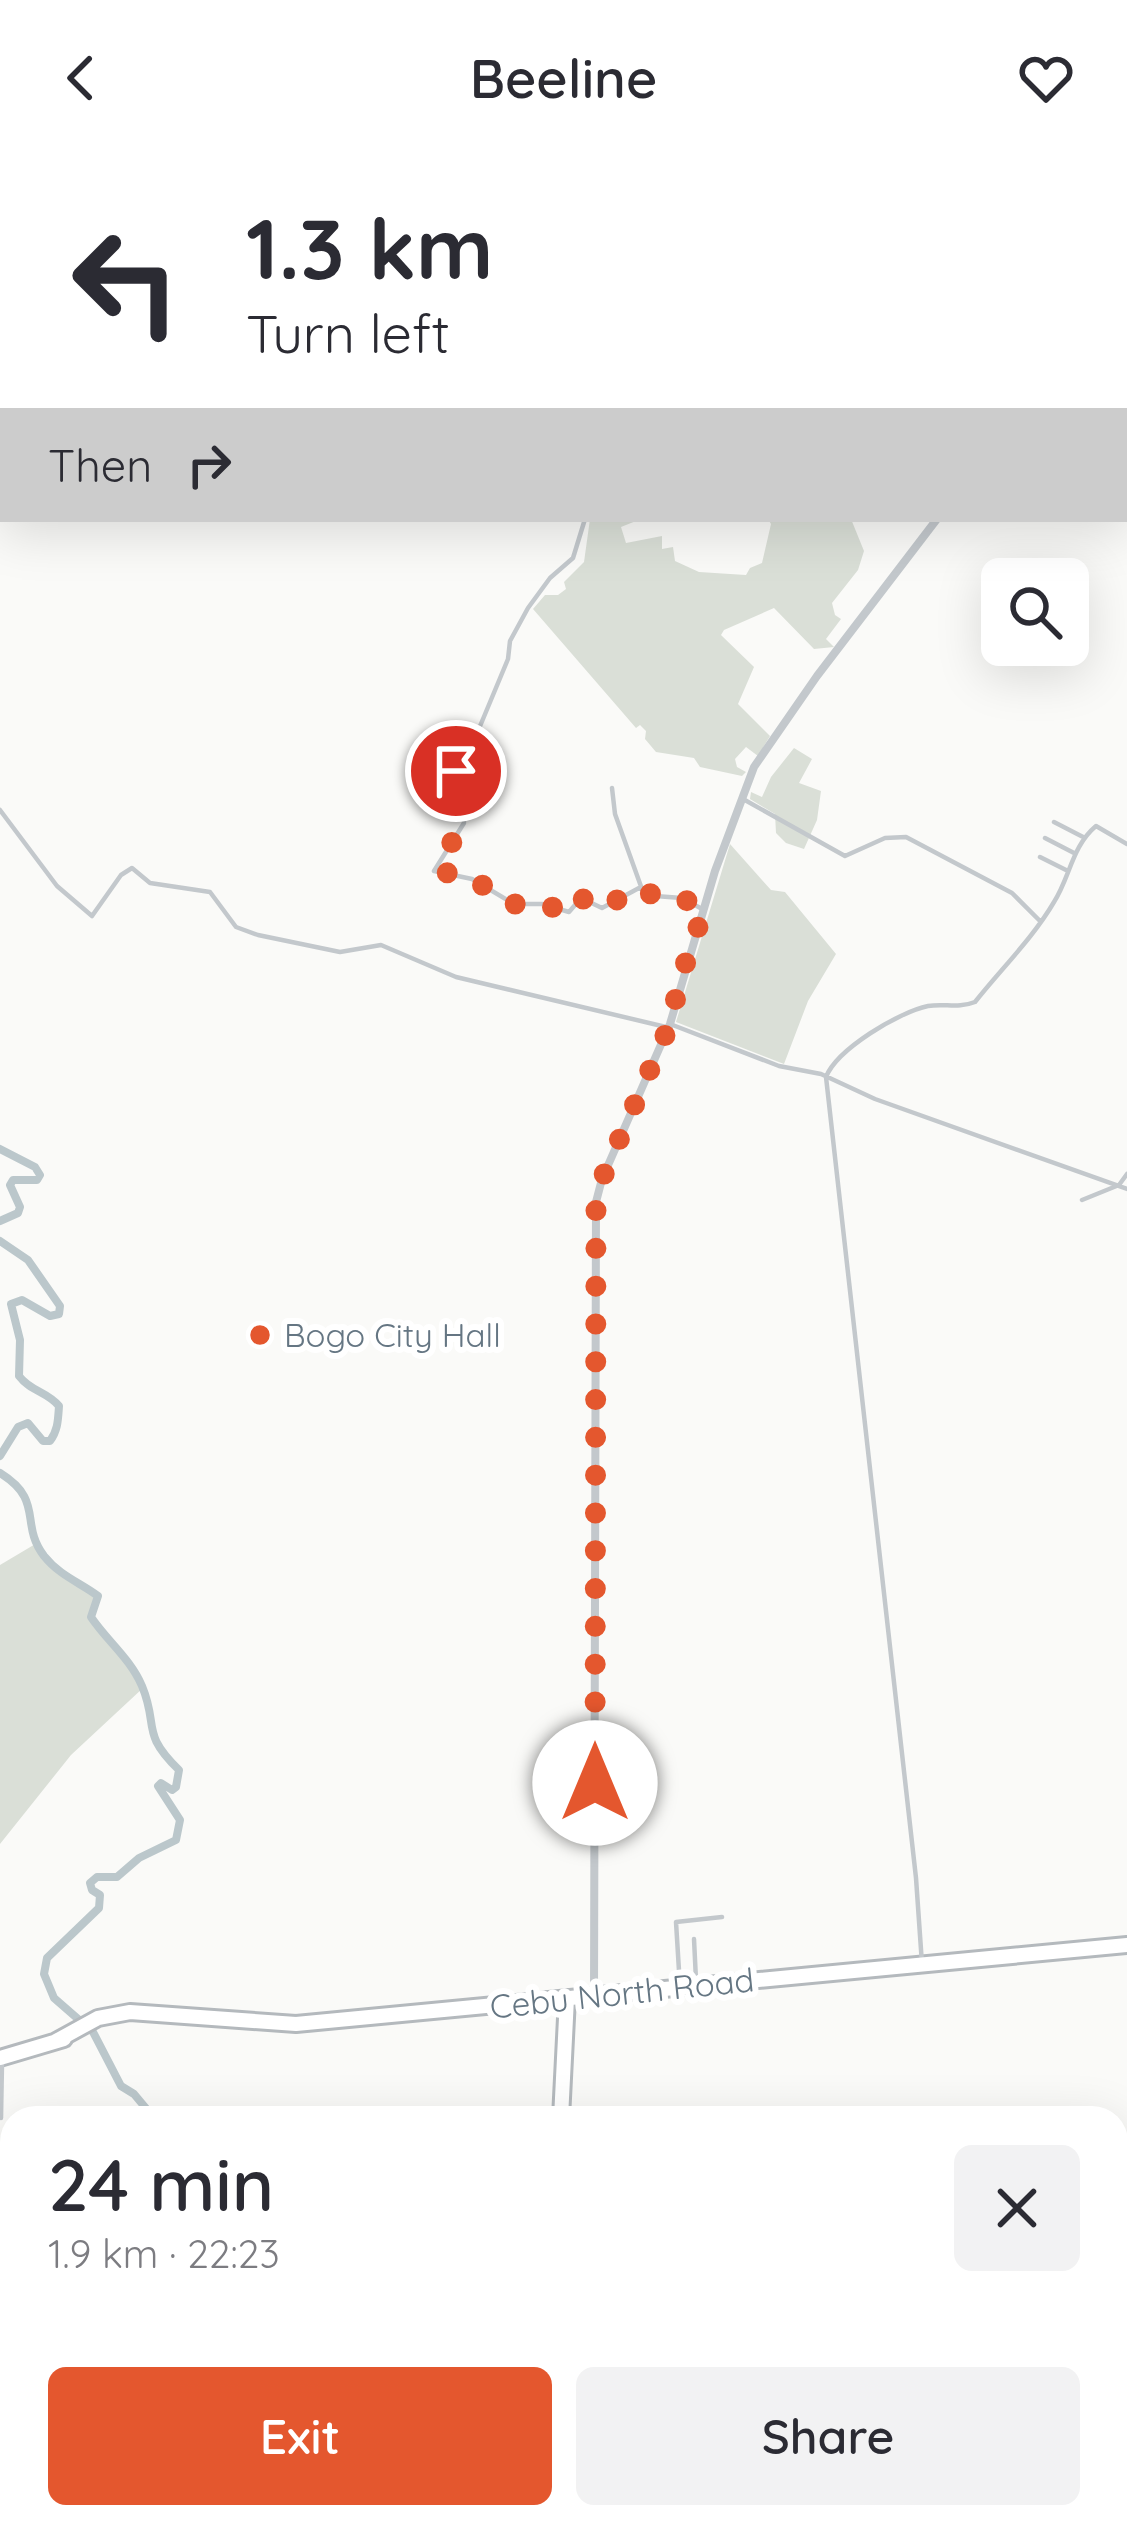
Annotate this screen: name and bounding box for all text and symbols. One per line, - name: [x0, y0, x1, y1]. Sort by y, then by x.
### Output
- text: Beeline: [470, 44, 657, 112]
- icon: back: [48, 45, 114, 111]
- icon: heart: [1013, 45, 1079, 111]
- text: 1.3 km: [246, 195, 493, 300]
- icon: left: [48, 204, 204, 360]
- text: Turn left: [246, 299, 450, 367]
- icon: right: [176, 432, 242, 498]
- text: Then: [48, 437, 152, 493]
- map controls: [981, 558, 1089, 666]
- button: search: [981, 558, 1089, 666]
- pin: [405, 720, 507, 822]
- icon: arrive: [423, 738, 489, 804]
- place label: Bogo City Hall: [284, 1314, 501, 1355]
- marker: Bogo City Hall: [247, 1322, 273, 1348]
- position arrow: [532, 1720, 658, 1846]
- street label: Cebu North Road: [488, 1958, 756, 2027]
- text: 24 min: [48, 2139, 274, 2229]
- button: close: [954, 2145, 1080, 2271]
- text: 1.9 km · 22:23: [48, 2229, 280, 2278]
- button: Exit: [48, 2367, 552, 2505]
- button: Share: [576, 2367, 1080, 2505]

